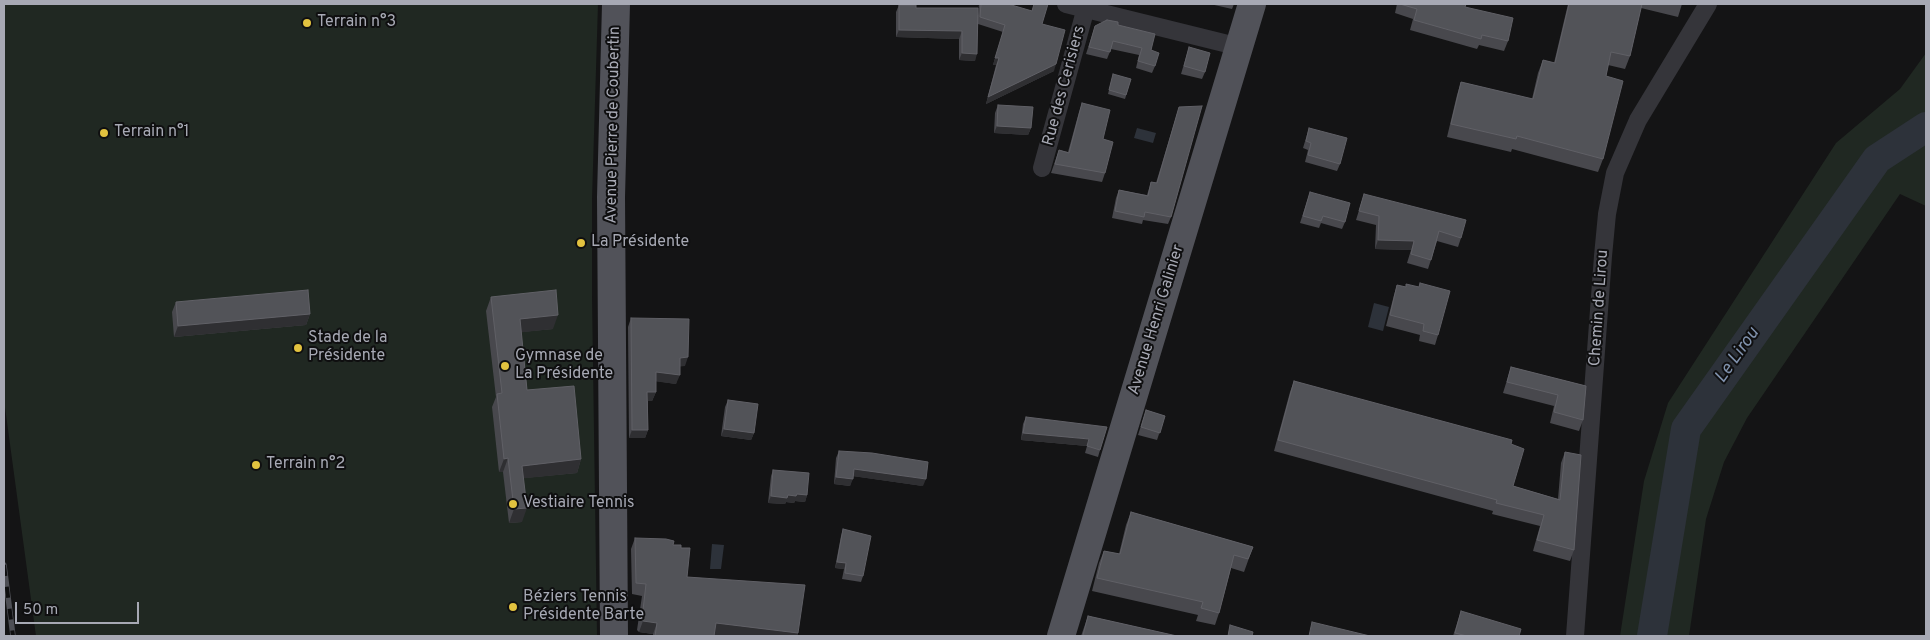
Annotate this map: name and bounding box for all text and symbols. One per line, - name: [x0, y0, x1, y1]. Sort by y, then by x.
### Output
- place label: Terrain n°3: [317, 13, 396, 33]
- marker: Terrain n°3: [301, 17, 313, 29]
- street label: Rue des Cerisiers: [1040, 24, 1090, 148]
- street label: Avenue Pierre de Coubertin: [603, 26, 625, 224]
- place label: Terrain n°1: [114, 123, 189, 143]
- marker: Terrain n°1: [98, 127, 110, 139]
- place label: La Présidente: [591, 233, 689, 253]
- marker: La Présidente: [575, 237, 587, 249]
- street label: Avenue Henri Galinier: [1125, 243, 1189, 397]
- street label: Chemin de Lirou: [1586, 249, 1614, 367]
- water label: Le Lirou: [1711, 324, 1765, 388]
- place label: Stade de la Présidente: [308, 329, 387, 367]
- marker: Stade de la Présidente: [292, 342, 304, 354]
- place label: Gymnase de La Présidente: [515, 347, 613, 385]
- marker: Gymnase de La Présidente: [499, 360, 511, 372]
- place label: Terrain n°2: [266, 455, 345, 475]
- marker: Terrain n°2: [250, 459, 262, 471]
- place label: Vestiaire Tennis: [523, 494, 635, 514]
- marker: Vestiaire Tennis: [507, 498, 519, 510]
- place label: Béziers Tennis Présidente Barte: [523, 588, 644, 626]
- scale bar: [18, 592, 141, 624]
- text: 50 m: [23, 601, 58, 620]
- marker: Béziers Tennis Présidente Barte: [507, 601, 519, 613]

